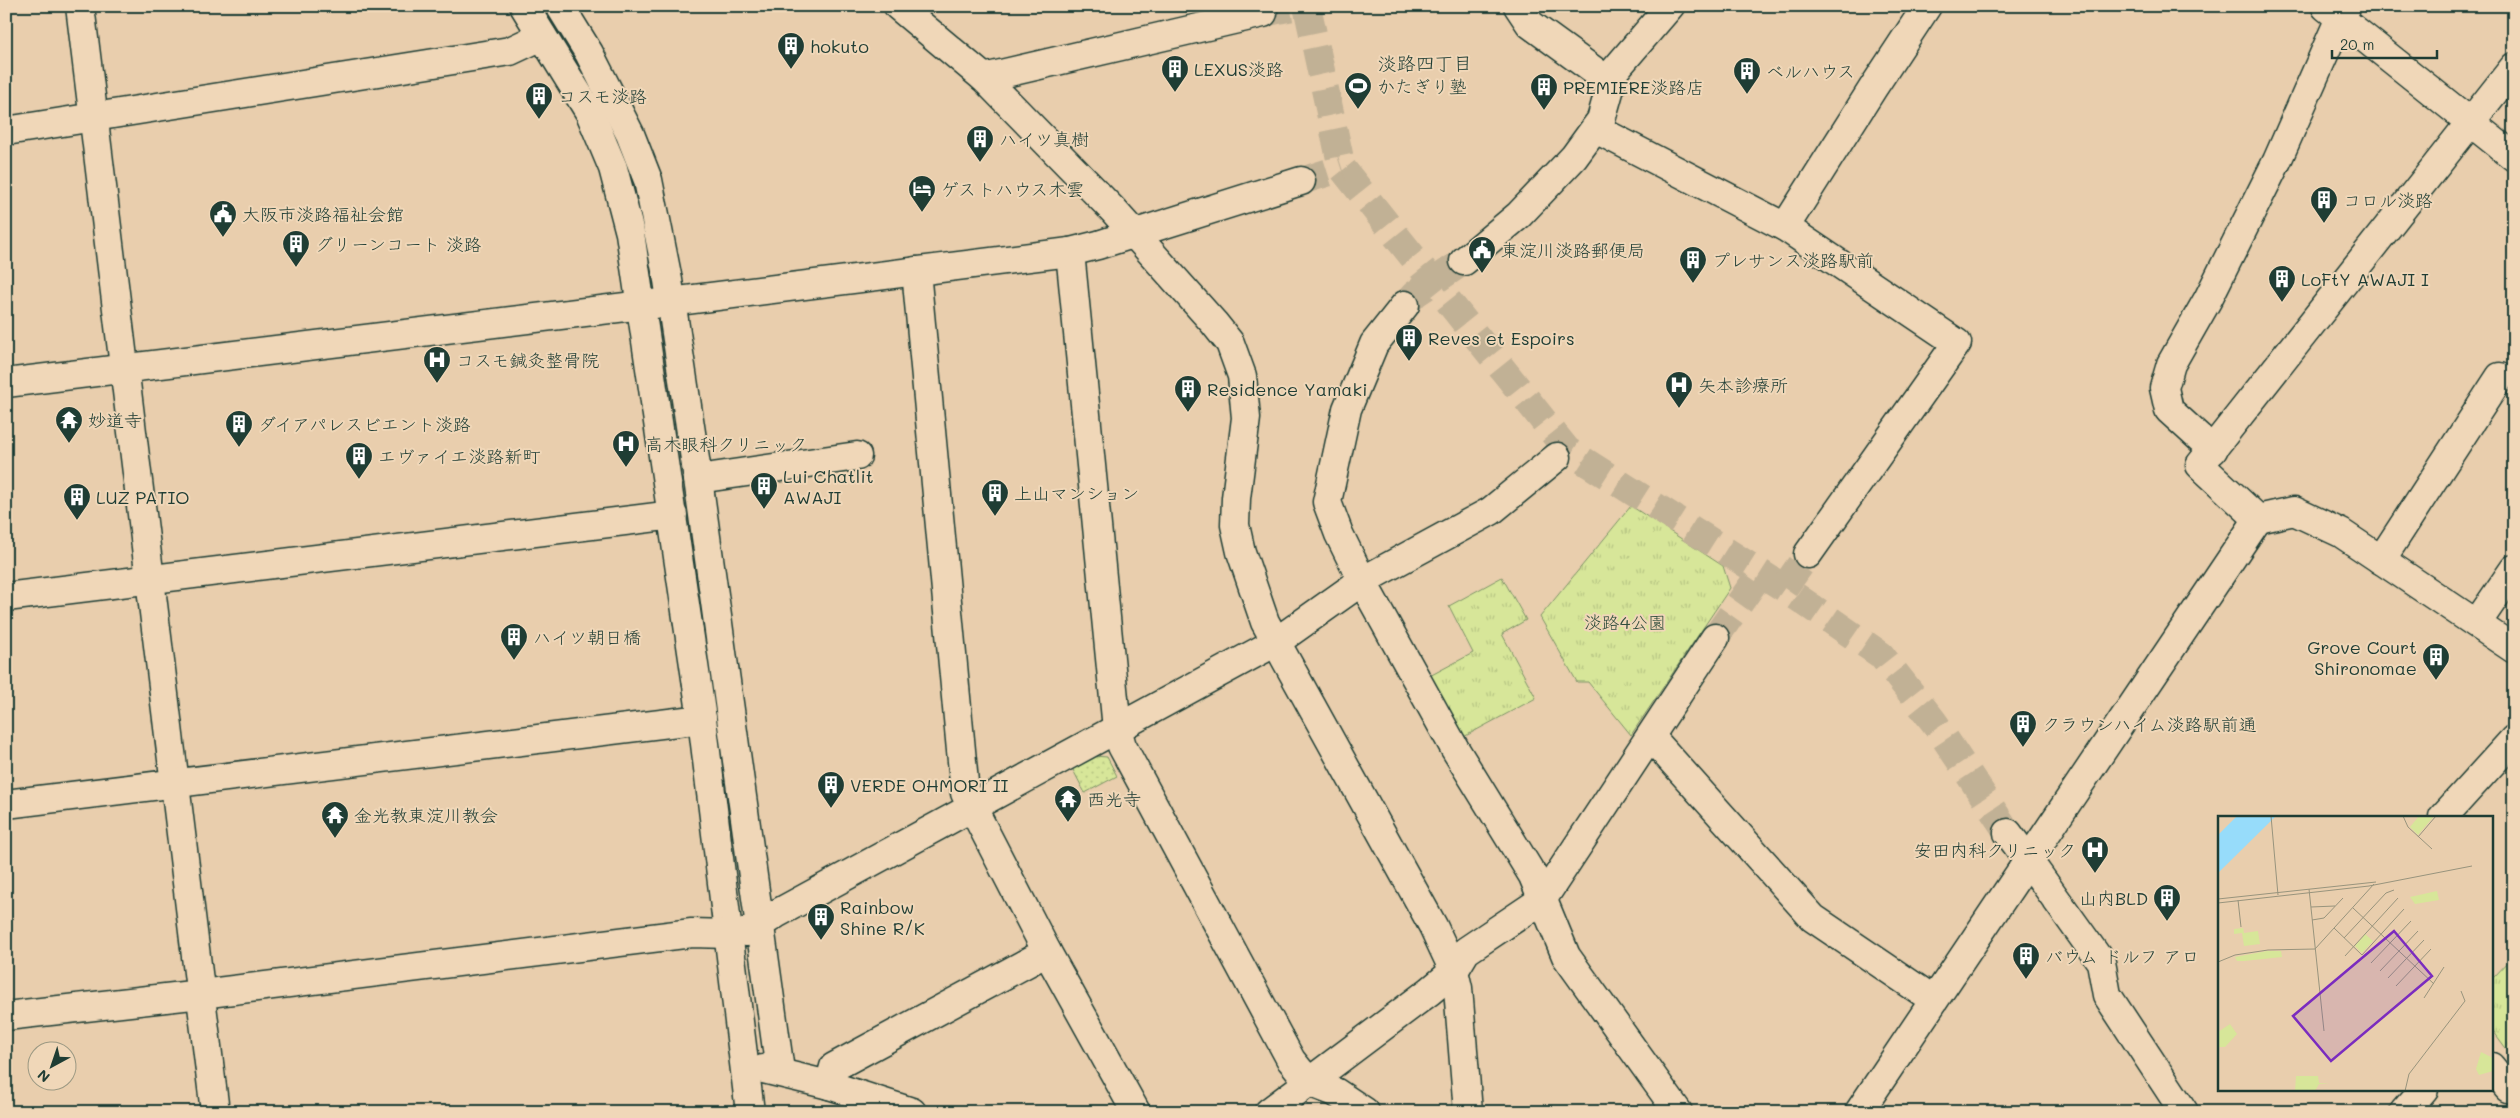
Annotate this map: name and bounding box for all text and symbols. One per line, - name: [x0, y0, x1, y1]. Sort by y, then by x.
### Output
- scale bar: [2332, 28, 2438, 60]
- building icon: hokuto: [776, 31, 806, 70]
- place label: hokuto: [810, 34, 869, 58]
- text: 20 m: [2340, 34, 2374, 54]
- district label: 淡路四丁目: [1377, 50, 1473, 75]
- building icon: LEXUS淡路: [1160, 54, 1190, 93]
- building icon: ベルハウス: [1732, 56, 1762, 95]
- place label: LEXUS淡路: [1194, 57, 1284, 81]
- place label: ベルハウス: [1766, 59, 1855, 83]
- sports icon: かたぎり塾: [1343, 71, 1373, 110]
- building icon: PREMIERE淡路店: [1529, 72, 1559, 111]
- place label: かたぎり塾: [1377, 74, 1467, 98]
- place label: PREMIERE淡路店: [1563, 75, 1704, 99]
- building icon: コスモ淡路: [524, 81, 554, 120]
- place label: コスモ淡路: [558, 84, 647, 108]
- building icon: ハイツ真樹: [965, 124, 995, 163]
- place label: ハイツ真樹: [999, 127, 1089, 151]
- hotel icon: ゲストハウス木雲: [907, 174, 937, 213]
- place label: ゲストハウス木雲: [941, 177, 1084, 201]
- building icon: コロル淡路: [2309, 185, 2339, 224]
- place label: コロル淡路: [2343, 188, 2433, 212]
- public building icon: 大阪市淡路福祉会館: [208, 199, 238, 238]
- place label: 大阪市淡路福祉会館: [242, 202, 404, 226]
- building icon: グリーンコート 淡路: [281, 229, 311, 268]
- place label: グリーンコート 淡路: [315, 232, 482, 256]
- public building icon: 東淀川淡路郵便局: [1467, 235, 1497, 274]
- place label: 東淀川淡路郵便局: [1501, 238, 1645, 262]
- building icon: プレサンス淡路駅前: [1678, 245, 1708, 284]
- place label: プレサンス淡路駅前: [1712, 248, 1874, 272]
- building icon: LoFtY AWAJI I: [2267, 264, 2297, 303]
- place label: LoFtY AWAJI I: [2301, 267, 2429, 291]
- building icon: Reves et Espoirs: [1394, 323, 1424, 362]
- place label: Reves et Espoirs: [1428, 326, 1575, 350]
- hospital icon: コスモ鍼灸整骨院: [422, 345, 452, 384]
- place label: コスモ鍼灸整骨院: [456, 348, 599, 372]
- hospital icon: 矢本診療所: [1664, 370, 1694, 409]
- place label: 矢本診療所: [1698, 373, 1788, 397]
- building icon: Residence Yamaki: [1173, 374, 1203, 413]
- place label: Residence Yamaki: [1207, 377, 1368, 401]
- temple icon: 妙道寺: [54, 405, 84, 444]
- place label: 妙道寺: [88, 408, 142, 432]
- building icon: ダイアパレスビエント淡路: [224, 409, 254, 448]
- place label: ダイアパレスビエント淡路: [258, 412, 471, 436]
- hospital icon: 高木眼科クリニック: [611, 429, 641, 468]
- place label: 高木眼科クリニック: [645, 432, 807, 456]
- building icon: エヴァイエ淡路新町: [344, 441, 374, 480]
- place label: エヴァイエ淡路新町: [378, 444, 540, 468]
- place label: Lui Chatlit AWAJI: [783, 464, 874, 509]
- building icon: Lui Chatlit AWAJI: [749, 471, 779, 510]
- building icon: 上山マンション: [980, 478, 1010, 517]
- place label: 上山マンション: [1014, 481, 1139, 505]
- building icon: LUZ PATIO: [62, 482, 92, 521]
- place label: LUZ PATIO: [96, 485, 190, 509]
- park label: 淡路4公園: [1584, 610, 1666, 634]
- building icon: ハイツ朝日橋: [499, 622, 529, 661]
- place label: ハイツ朝日橋: [533, 625, 641, 649]
- place label: Grove Court Shironomae: [2307, 635, 2417, 680]
- building icon: Grove Court Shironomae: [2421, 642, 2451, 681]
- building icon: クラウンハイム淡路駅前通: [2008, 709, 2038, 748]
- place label: クラウンハイム淡路駅前通: [2042, 712, 2257, 736]
- building icon: VERDE OHMORI II: [816, 770, 846, 809]
- place label: VERDE OHMORI II: [850, 773, 1009, 797]
- temple icon: 西光寺: [1053, 784, 1083, 823]
- place label: 西光寺: [1087, 787, 1141, 811]
- temple icon: 金光教東淀川教会: [320, 800, 350, 839]
- place label: 金光教東淀川教会: [354, 803, 498, 827]
- inset map: [2218, 816, 2492, 1090]
- hospital icon: 安田内科クリニック: [2080, 835, 2110, 874]
- place label: 安田内科クリニック: [1914, 838, 2076, 862]
- building icon: 山内BLD: [2152, 883, 2182, 922]
- place label: 山内BLD: [2079, 886, 2148, 910]
- place label: Rainbow Shine R/K: [840, 895, 925, 940]
- building icon: Rainbow Shine R/K: [806, 902, 836, 941]
- building icon: バウム ドルフ アロ: [2011, 941, 2041, 980]
- place label: バウム ドルフ アロ: [2045, 944, 2199, 968]
- north arrow: [28, 1040, 78, 1090]
- text: N: [33, 1066, 54, 1087]

